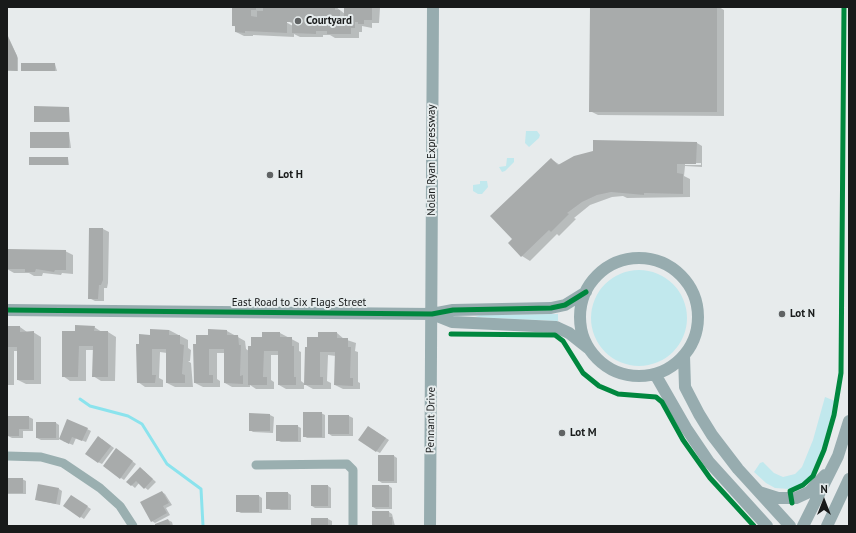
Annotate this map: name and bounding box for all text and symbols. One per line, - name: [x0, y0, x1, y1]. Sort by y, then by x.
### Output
- place label: Courtyard: [306, 14, 352, 28]
- marker: Courtyard: [293, 16, 303, 26]
- street label: Nolan Ryan Expressway: [425, 104, 439, 216]
- place label: Lot H: [278, 168, 303, 182]
- marker: Lot H: [265, 170, 275, 180]
- street label: East Road to Six Flags Street: [232, 296, 366, 310]
- place label: Lot N: [790, 307, 815, 321]
- marker: Lot N: [777, 309, 787, 319]
- street label: Pennant Drive: [424, 387, 438, 453]
- place label: Lot M: [570, 426, 597, 440]
- marker: Lot M: [557, 428, 567, 438]
- north arrow: [804, 481, 844, 521]
- text: N: [820, 482, 828, 496]

